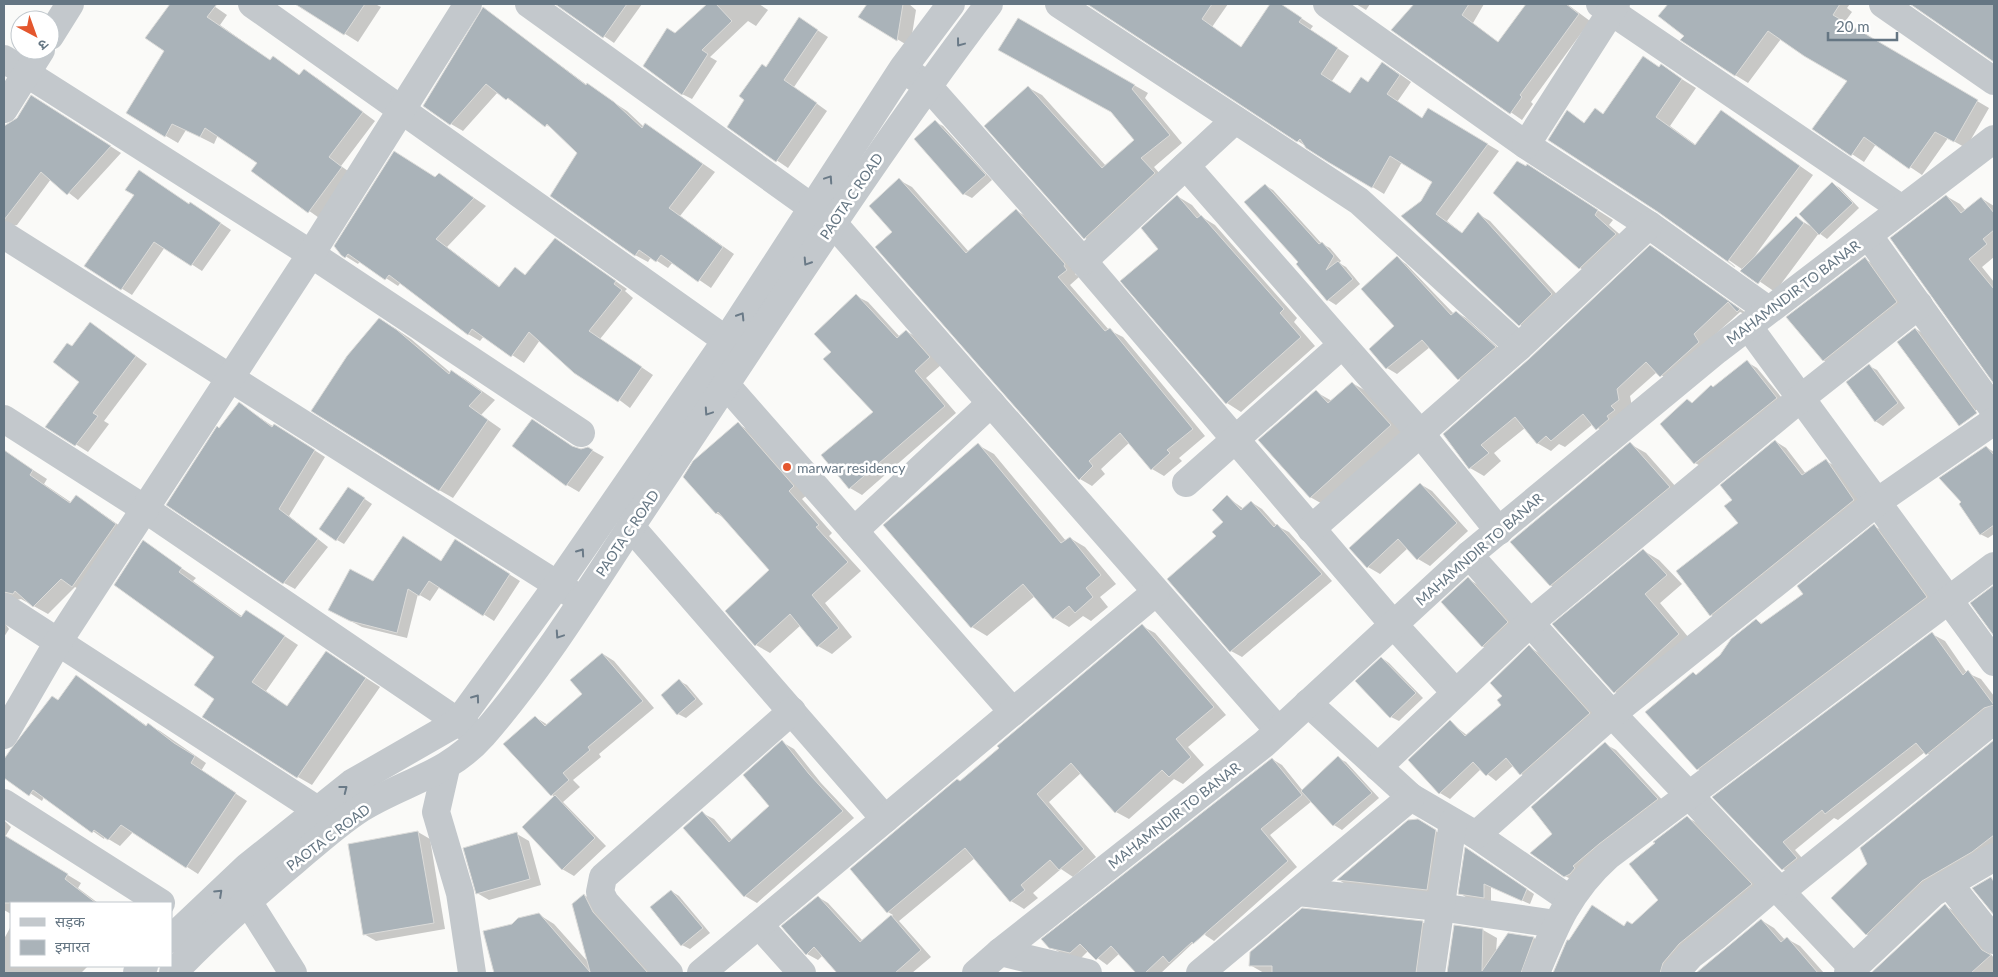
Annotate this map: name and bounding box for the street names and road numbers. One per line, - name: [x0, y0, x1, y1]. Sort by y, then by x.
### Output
- street label: PAOTA C ROAD: [816, 150, 886, 242]
- street label: MAHAMNDIR TO BANAR: [1723, 236, 1863, 348]
- street label: PAOTA C ROAD: [592, 487, 662, 579]
- street label: MAHAMNDIR TO BANAR: [1412, 489, 1546, 609]
- street label: MAHAMNDIR TO BANAR: [1105, 758, 1244, 872]
- street label: PAOTA C ROAD: [283, 800, 373, 874]

